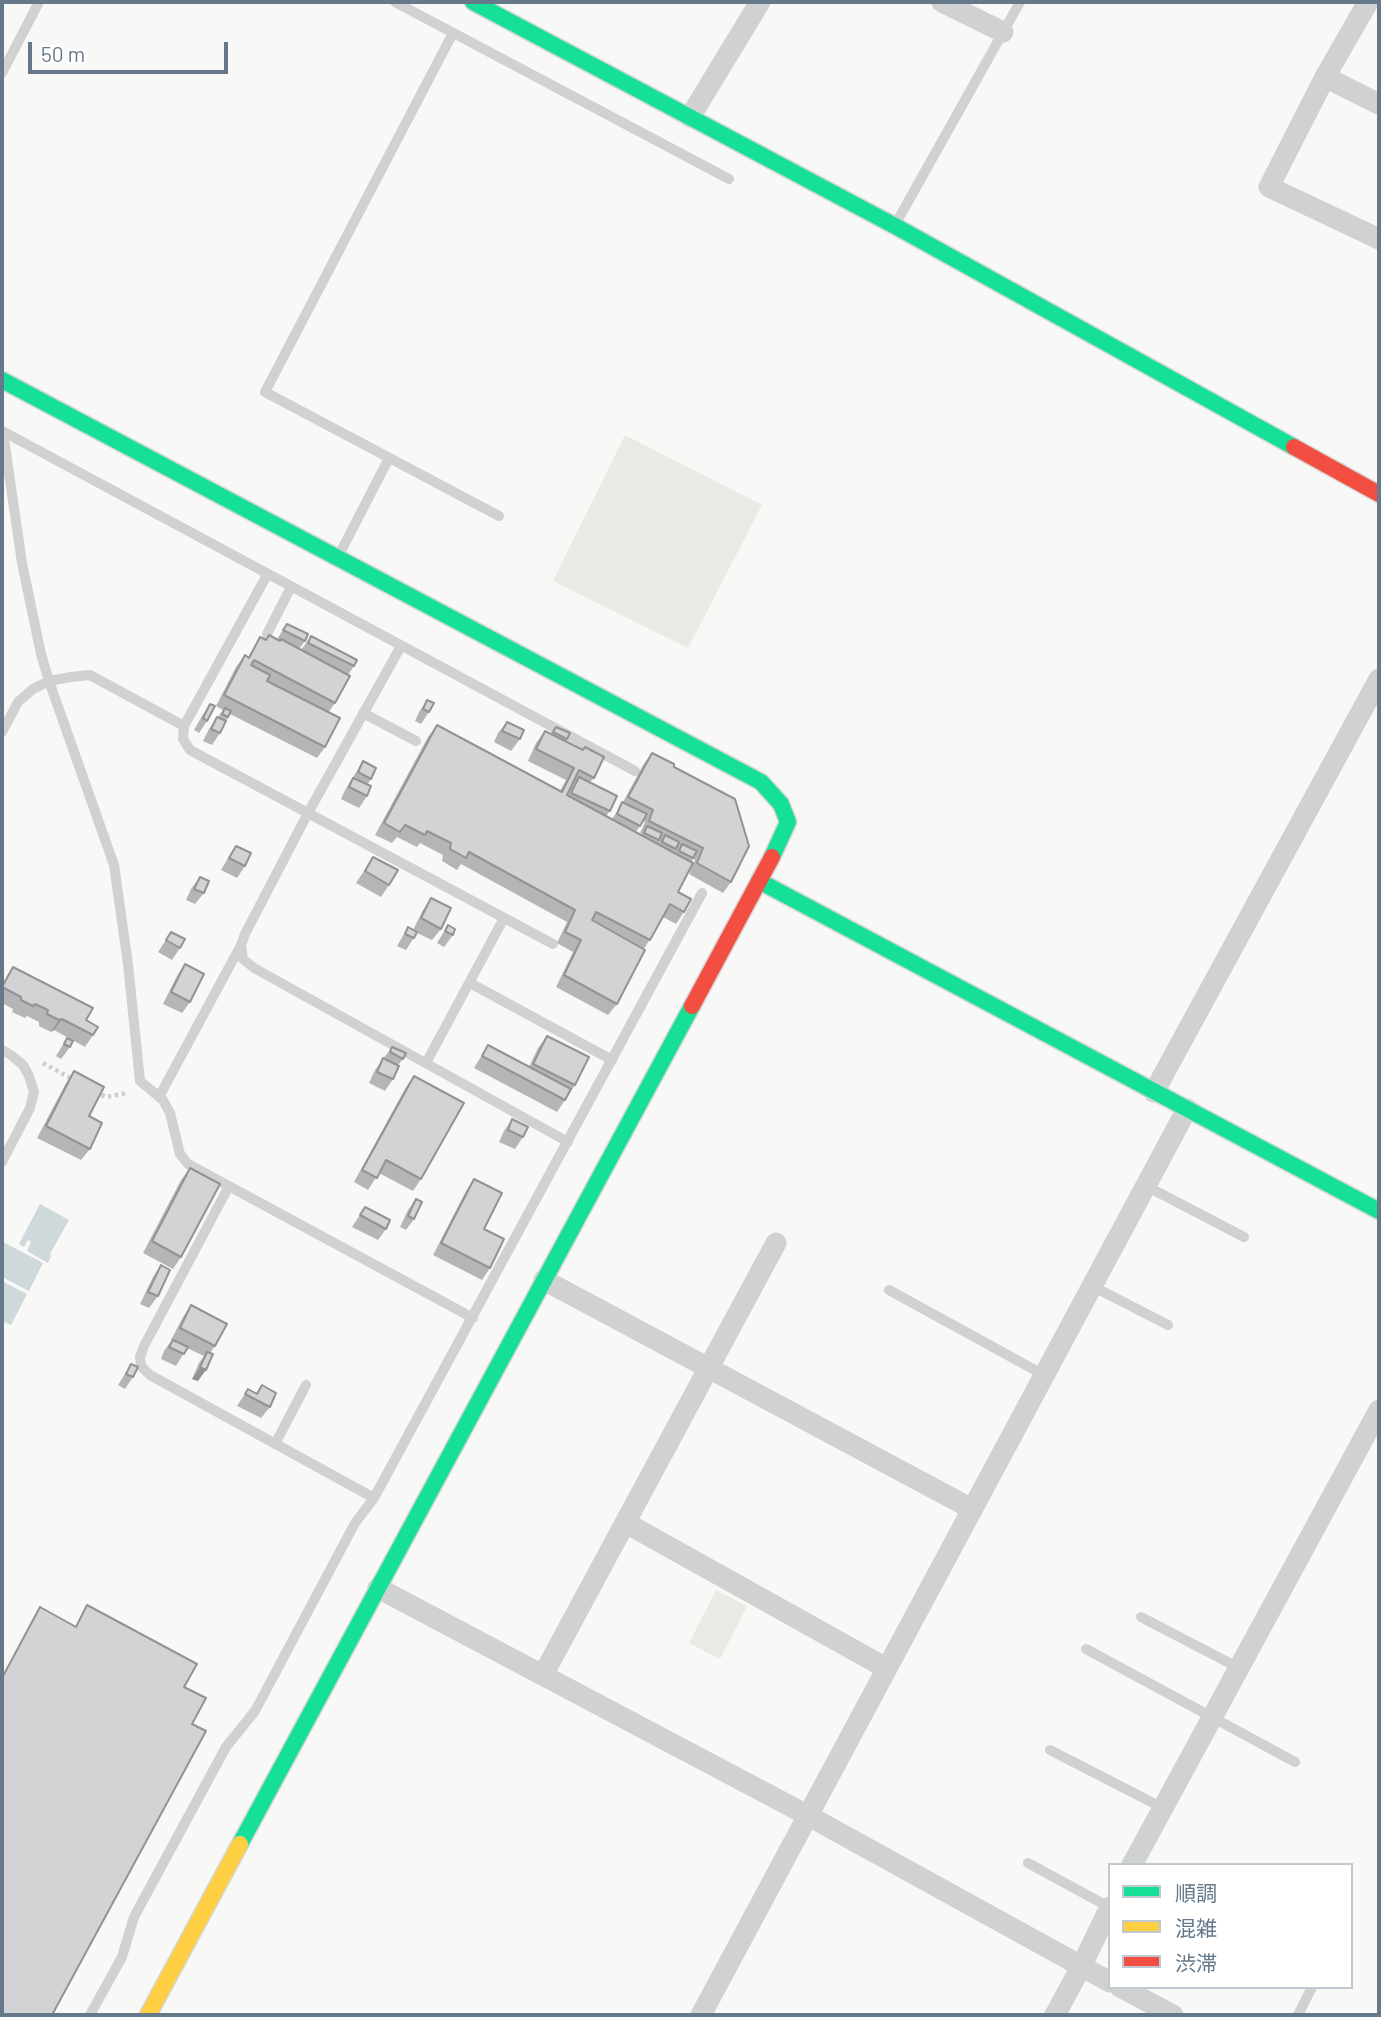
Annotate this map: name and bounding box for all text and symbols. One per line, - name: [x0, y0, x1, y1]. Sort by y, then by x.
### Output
- scale bar: [32, 28, 231, 72]
- text: 50 m: [41, 41, 85, 66]
- legend: [1108, 1863, 1353, 1989]
- text: 順調: [1175, 1880, 1217, 1905]
- text: 混雑: [1175, 1915, 1217, 1940]
- text: 渋滞: [1175, 1950, 1217, 1975]

